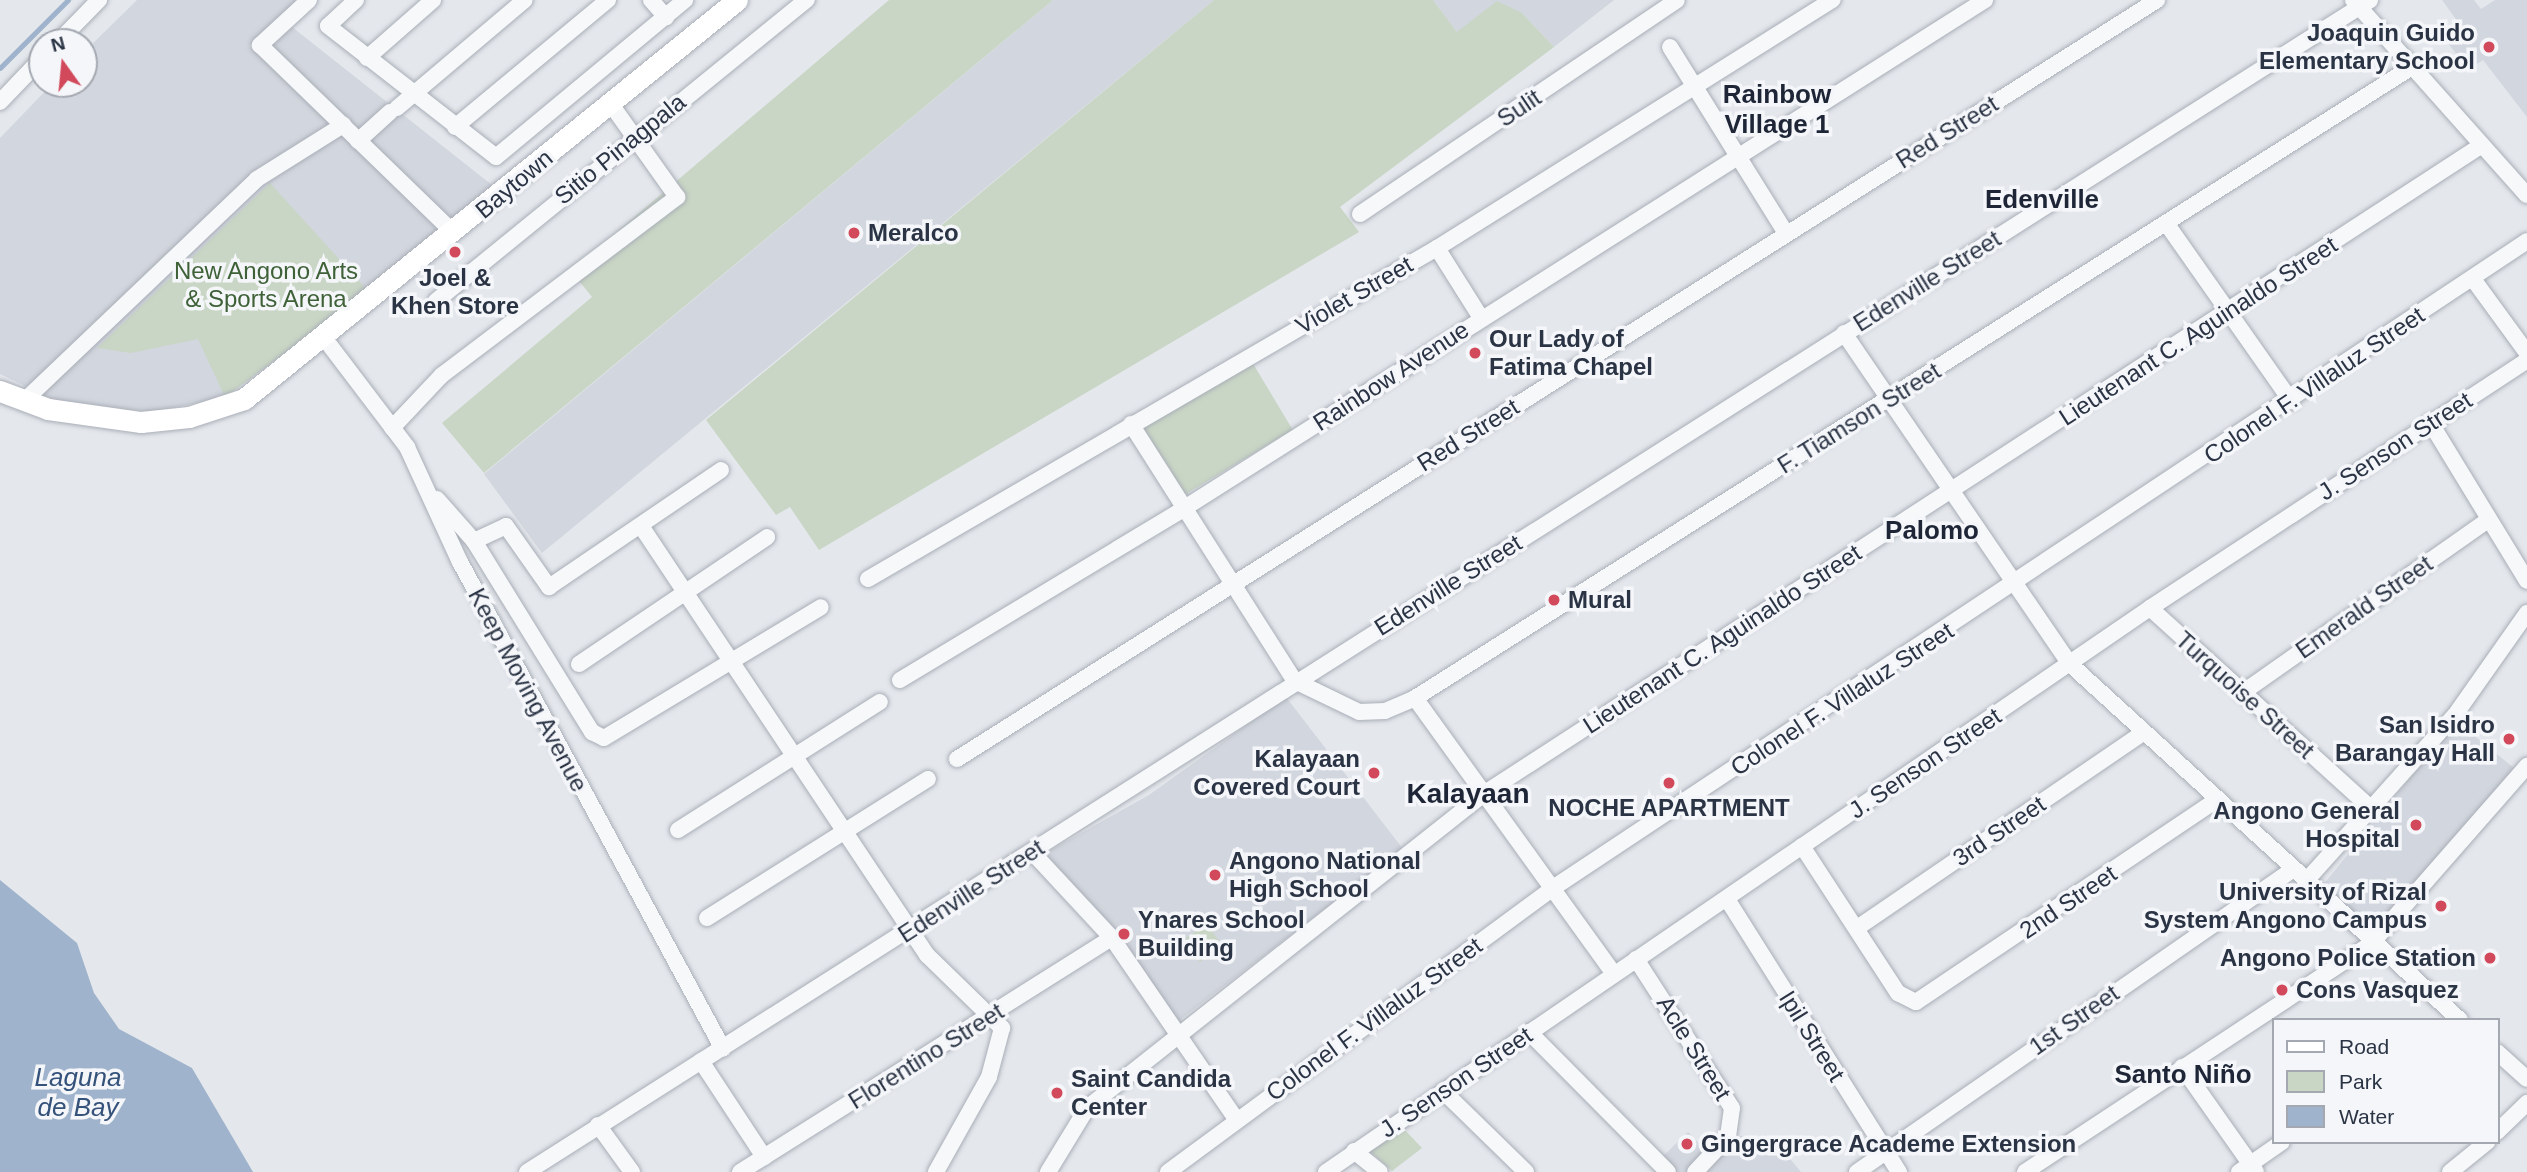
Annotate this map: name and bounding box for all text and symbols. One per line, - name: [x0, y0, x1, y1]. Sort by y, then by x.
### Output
- place label: Joaquin Guido Elementary School: [2259, 19, 2475, 75]
- north arrow: [28, 28, 98, 98]
- text: N: [49, 32, 67, 56]
- marker: Joaquin Guido Elementary School: [2481, 39, 2497, 55]
- district label: Rainbow Village 1: [1723, 79, 1831, 140]
- street label: Sulit: [1492, 83, 1546, 133]
- street label: Sitio Pinagpala: [549, 87, 691, 211]
- street label: Red Street: [1891, 89, 2003, 175]
- street label: Baytown: [469, 143, 559, 225]
- district label: Edenville: [1985, 184, 2099, 216]
- place label: Meralco: [868, 219, 959, 247]
- street label: Edenville Street: [1848, 224, 2006, 338]
- marker: Meralco: [846, 225, 862, 241]
- street label: Lieutenant C. Aguinaldo Street: [2053, 230, 2343, 432]
- marker: Joel & Khen Store: [447, 244, 463, 260]
- street label: Violet Street: [1290, 250, 1418, 340]
- park label: New Angono Arts & Sports Arena: [173, 257, 359, 313]
- place label: Joel & Khen Store: [391, 264, 519, 320]
- street label: Colonel F. Villaluz Street: [2198, 300, 2430, 470]
- street label: Rainbow Avenue: [1307, 315, 1475, 437]
- place label: Our Lady of Fatima Chapel: [1489, 325, 1653, 381]
- marker: Our Lady of Fatima Chapel: [1467, 345, 1483, 361]
- street label: F. Tiamson Street: [1772, 356, 1946, 480]
- street label: J. Senson Street: [2313, 386, 2477, 506]
- street label: Red Street: [1412, 392, 1524, 478]
- district label: Palomo: [1885, 515, 1979, 547]
- street label: Edenville Street: [1369, 528, 1527, 642]
- street label: Lieutenant C. Aguinaldo Street: [1577, 538, 1867, 740]
- street label: Emerald Street: [2290, 549, 2438, 665]
- street label: Keep Moving Avenue: [462, 583, 594, 797]
- place label: Mural: [1568, 586, 1632, 614]
- marker: Mural: [1546, 592, 1562, 608]
- street label: Colonel F. Villaluz Street: [1725, 616, 1959, 782]
- street label: Turquoise Street: [2170, 625, 2320, 765]
- street label: J. Senson Street: [1843, 701, 2007, 825]
- place label: San Isidro Barangay Hall: [2335, 711, 2495, 767]
- marker: San Isidro Barangay Hall: [2501, 731, 2517, 747]
- place label: Kalayaan Covered Court: [1193, 745, 1360, 801]
- marker: Kalayaan Covered Court: [1366, 765, 1382, 781]
- marker: NOCHE APARTMENT: [1661, 775, 1677, 791]
- district label: Kalayaan: [1407, 777, 1529, 811]
- street label: 3rd Street: [1947, 790, 2051, 872]
- place label: NOCHE APARTMENT: [1548, 794, 1790, 822]
- place label: Angono General Hospital: [2213, 797, 2400, 853]
- marker: Angono General Hospital: [2406, 815, 2426, 835]
- street label: Edenville Street: [893, 833, 1049, 949]
- place label: Angono National High School: [1229, 847, 1421, 903]
- street label: 2nd Street: [2014, 859, 2122, 945]
- marker: Angono National High School: [1207, 867, 1223, 883]
- place label: University of Rizal System Angono Campus: [2143, 878, 2427, 934]
- marker: University of Rizal System Angono Campus: [2433, 898, 2449, 914]
- place label: Ynares School Building: [1138, 906, 1305, 962]
- marker: Ynares School Building: [1116, 926, 1132, 942]
- street label: Colonel F. Villaluz Street: [1260, 931, 1488, 1107]
- place label: Angono Police Station: [2220, 944, 2476, 972]
- marker: Angono Police Station: [2482, 950, 2498, 966]
- place label: Cons Vasquez: [2296, 976, 2459, 1004]
- street label: 1st Street: [2024, 979, 2124, 1061]
- marker: Cons Vasquez: [2274, 982, 2290, 998]
- street label: Ipil Street: [1773, 985, 1851, 1087]
- street label: Acle Street: [1651, 991, 1737, 1105]
- street label: Florentino Street: [843, 997, 1009, 1115]
- legend: [2272, 1018, 2499, 1144]
- street label: J. Senson Street: [1374, 1020, 1538, 1144]
- text: Road: [2339, 1035, 2389, 1058]
- district label: Santo Niño: [2114, 1059, 2252, 1091]
- water label: Laguna de Bay: [35, 1062, 121, 1124]
- place label: Saint Candida Center: [1071, 1065, 1231, 1121]
- text: Park: [2339, 1070, 2382, 1093]
- marker: Saint Candida Center: [1049, 1085, 1065, 1101]
- text: Water: [2339, 1105, 2394, 1128]
- place label: Gingergrace Academe Extension: [1701, 1130, 2077, 1158]
- marker: Gingergrace Academe Extension: [1679, 1136, 1695, 1152]

